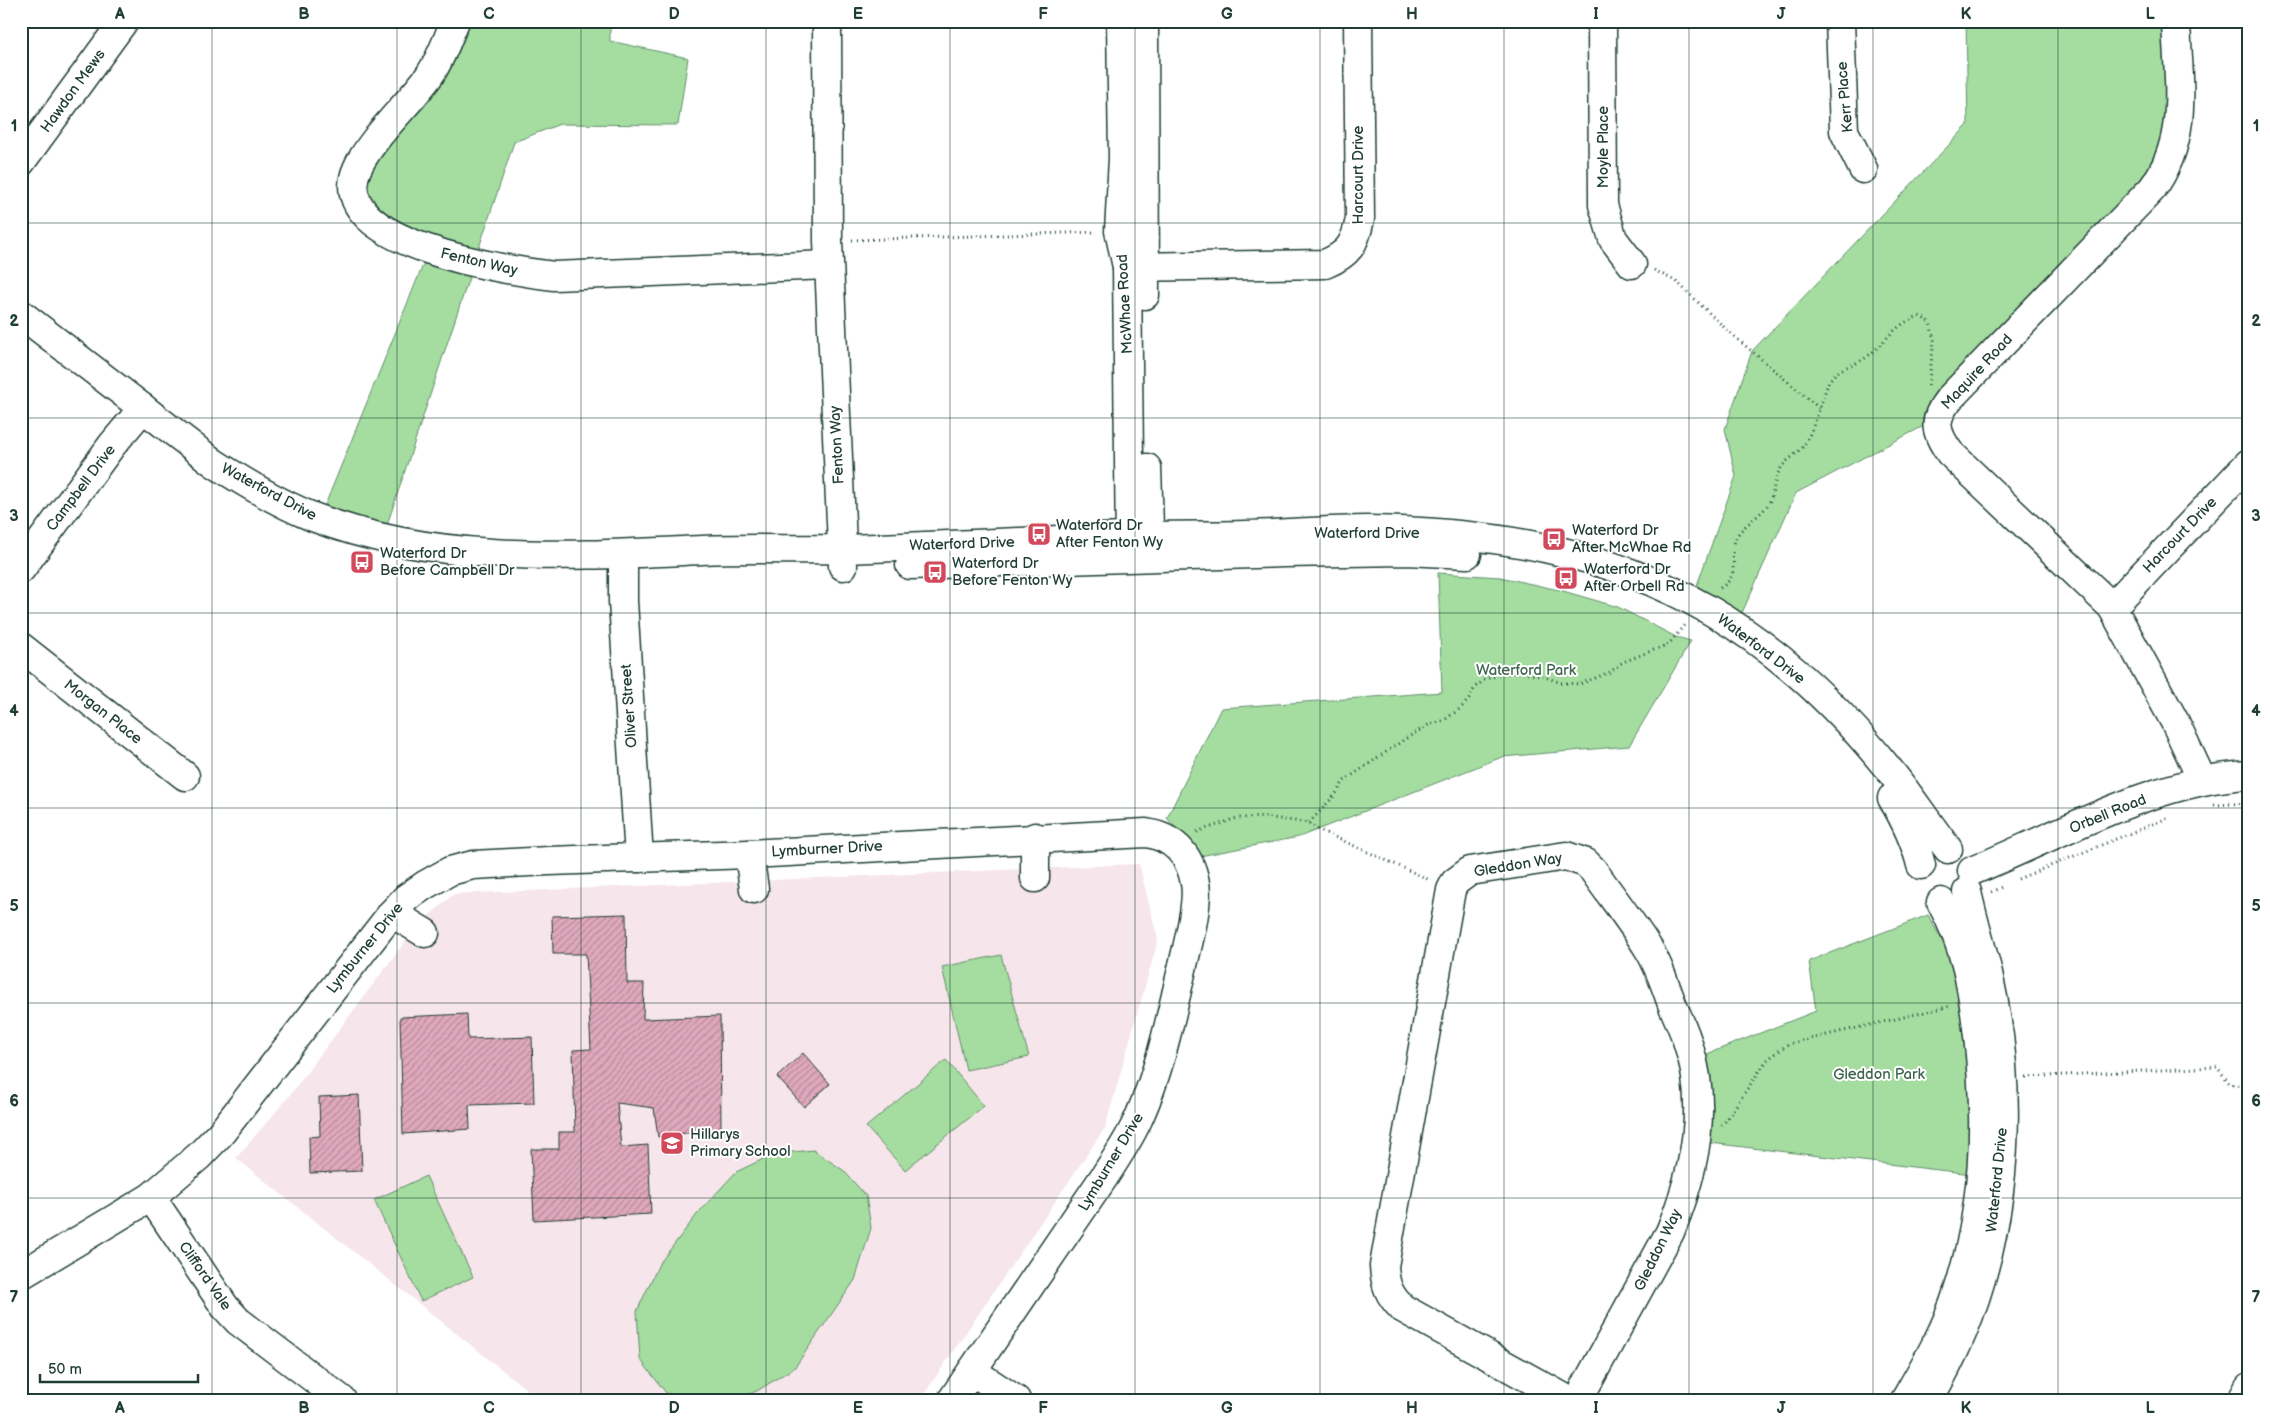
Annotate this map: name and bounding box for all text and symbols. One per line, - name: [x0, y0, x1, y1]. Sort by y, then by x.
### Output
- text: A: [114, 5, 125, 24]
- text: B: [298, 5, 310, 24]
- text: C: [483, 5, 495, 24]
- text: D: [668, 5, 680, 24]
- text: E: [853, 5, 863, 24]
- text: F: [1038, 5, 1048, 24]
- text: G: [1221, 5, 1233, 24]
- text: H: [1406, 5, 1418, 24]
- text: I: [1593, 5, 1599, 24]
- text: J: [1777, 5, 1786, 24]
- text: K: [1961, 5, 1972, 24]
- text: L: [2145, 5, 2155, 24]
- street label: Hawdon Mews: [36, 45, 110, 136]
- street label: Kerr Place: [1832, 61, 1858, 133]
- street label: Moyle Place: [1594, 106, 1613, 188]
- text: 1: [11, 117, 17, 136]
- text: 1: [2253, 117, 2259, 136]
- street label: Harcourt Drive: [1349, 126, 1368, 224]
- street label: Fenton Way: [439, 244, 520, 280]
- street label: McWhae Road: [1113, 254, 1137, 354]
- text: 2: [9, 312, 19, 331]
- text: 2: [2251, 312, 2261, 331]
- street label: Maquire Road: [1937, 330, 2017, 414]
- street label: Fenton Way: [825, 405, 849, 485]
- street label: Campbell Drive: [42, 441, 120, 535]
- street label: Waterford Drive: [218, 459, 320, 525]
- street label: Harcourt Drive: [2139, 493, 2221, 577]
- text: 3: [9, 507, 19, 526]
- text: 3: [2251, 507, 2261, 526]
- place label: Waterford Dr After Fenton Wy: [1056, 516, 1163, 552]
- bus stop icon: Waterford Dr After Fenton Wy: [1026, 521, 1052, 547]
- place label: Waterford Dr After McWhae Rd: [1572, 521, 1691, 557]
- street label: Waterford Drive: [1314, 524, 1420, 543]
- bus stop icon: Waterford Dr After McWhae Rd: [1541, 526, 1567, 552]
- street label: Waterford Drive: [909, 533, 1015, 555]
- place label: Waterford Dr Before Campbell Dr: [380, 544, 515, 580]
- bus stop icon: Waterford Dr Before Campbell Dr: [349, 549, 375, 575]
- place label: Waterford Dr Before Fenton Wy: [952, 554, 1073, 590]
- bus stop icon: Waterford Dr Before Fenton Wy: [922, 559, 948, 585]
- place label: Waterford Dr After Orbell Rd: [1584, 560, 1685, 596]
- bus stop icon: Waterford Dr After Orbell Rd: [1553, 565, 1579, 591]
- street label: Waterford Drive: [1713, 610, 1809, 688]
- park label: Waterford Park: [1476, 661, 1577, 680]
- street label: Oliver Street: [617, 663, 641, 749]
- street label: Morgan Place: [60, 675, 146, 749]
- text: 4: [9, 702, 19, 721]
- text: 4: [2251, 702, 2261, 721]
- street label: Orbell Road: [2067, 790, 2149, 838]
- street label: Lymburner Drive: [771, 837, 883, 861]
- street label: Gleddon Way: [1473, 849, 1564, 881]
- text: 5: [9, 897, 19, 916]
- text: 5: [2251, 897, 2261, 916]
- street label: Lymburner Drive: [323, 899, 408, 997]
- park label: Gleddon Park: [1833, 1065, 1925, 1084]
- text: 6: [9, 1092, 19, 1111]
- text: 6: [2251, 1092, 2261, 1111]
- street label: Lymburner Drive: [1074, 1109, 1148, 1215]
- place label: Hillarys Primary School: [690, 1125, 791, 1161]
- street label: Waterford Drive: [1982, 1127, 2012, 1233]
- school or university icon: Hillarys Primary School: [659, 1130, 685, 1156]
- street label: Gleddon Way: [1630, 1206, 1686, 1294]
- street label: Clifford Vale: [174, 1238, 236, 1314]
- text: 7: [10, 1288, 19, 1307]
- text: 7: [2252, 1288, 2261, 1307]
- scale bar: [40, 1351, 198, 1383]
- text: 50 m: [48, 1360, 82, 1379]
- text: A: [114, 1399, 125, 1418]
- text: B: [298, 1399, 310, 1418]
- text: C: [483, 1399, 495, 1418]
- text: D: [668, 1399, 680, 1418]
- text: E: [853, 1399, 863, 1418]
- text: F: [1038, 1399, 1048, 1418]
- text: G: [1221, 1399, 1233, 1418]
- text: H: [1406, 1399, 1418, 1418]
- text: I: [1593, 1399, 1599, 1418]
- text: J: [1777, 1399, 1786, 1418]
- text: K: [1961, 1399, 1972, 1418]
- text: L: [2145, 1399, 2155, 1418]

